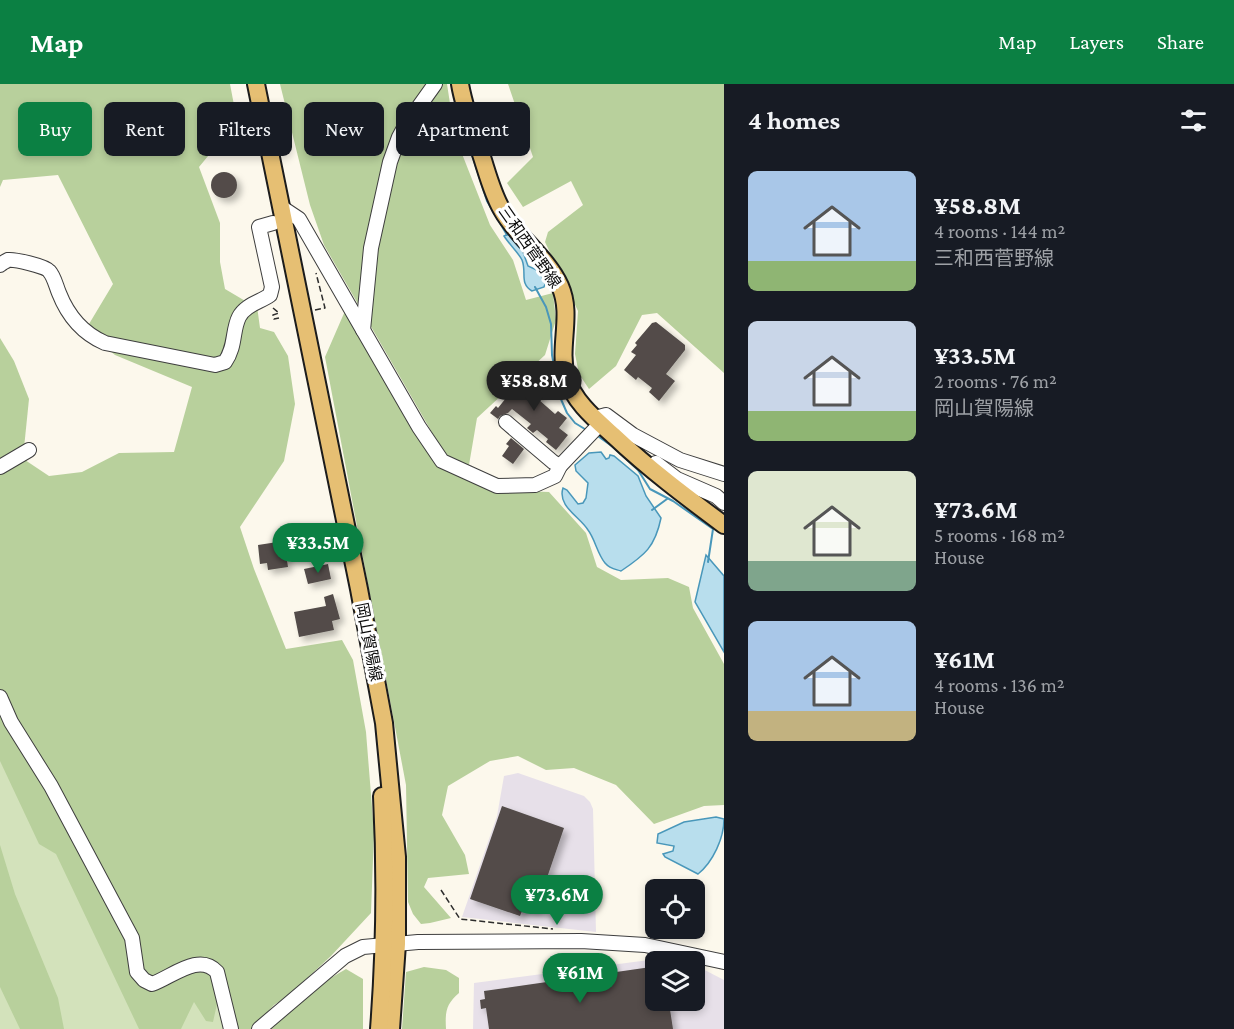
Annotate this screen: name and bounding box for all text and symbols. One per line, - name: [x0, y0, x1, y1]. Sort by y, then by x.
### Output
- text: Map: [30, 27, 83, 58]
- text: Map: [998, 30, 1037, 54]
- text: Layers: [1070, 30, 1124, 54]
- text: Share: [1157, 30, 1204, 54]
- chip: Buy: [18, 102, 92, 156]
- chip: Rent: [104, 102, 185, 156]
- chip: Filters: [197, 102, 292, 156]
- chip: New: [304, 102, 384, 156]
- chip: Apartment: [396, 102, 530, 156]
- icon: filters: [1177, 104, 1210, 137]
- text: 4 homes: [748, 106, 840, 135]
- text: ¥58.8M: [934, 191, 1021, 220]
- icon: home: [796, 195, 868, 267]
- street label: 三和西菅野線: [496, 203, 564, 291]
- text: 4 rooms · 144 m²: [934, 220, 1065, 242]
- text: 三和西菅野線: [934, 247, 1054, 269]
- text: ¥33.5M: [934, 341, 1016, 370]
- icon: home: [796, 345, 868, 417]
- pin: ¥58.8M: [485, 361, 583, 412]
- text: ¥58.8M: [501, 369, 567, 391]
- text: 2 rooms · 76 m²: [934, 370, 1057, 392]
- text: 岡山賀陽線: [934, 397, 1034, 419]
- icon: home: [796, 495, 868, 567]
- text: ¥73.6M: [934, 495, 1018, 524]
- pin: ¥33.5M: [269, 523, 367, 574]
- text: 5 rooms · 168 m²: [934, 524, 1065, 546]
- text: ¥33.5M: [287, 531, 349, 553]
- text: House: [934, 546, 984, 568]
- street label: 岡山賀陽線: [353, 601, 385, 683]
- icon: home: [796, 645, 868, 717]
- text: ¥61M: [934, 645, 995, 674]
- text: 4 rooms · 136 m²: [934, 674, 1065, 696]
- text: House: [934, 696, 984, 718]
- pin: ¥73.6M: [508, 875, 606, 926]
- map controls: [645, 879, 705, 1011]
- button: locate: [645, 879, 705, 939]
- text: ¥73.6M: [525, 883, 589, 905]
- button: layers: [645, 951, 705, 1011]
- pin: ¥61M: [544, 953, 616, 1004]
- text: ¥61M: [557, 961, 603, 983]

